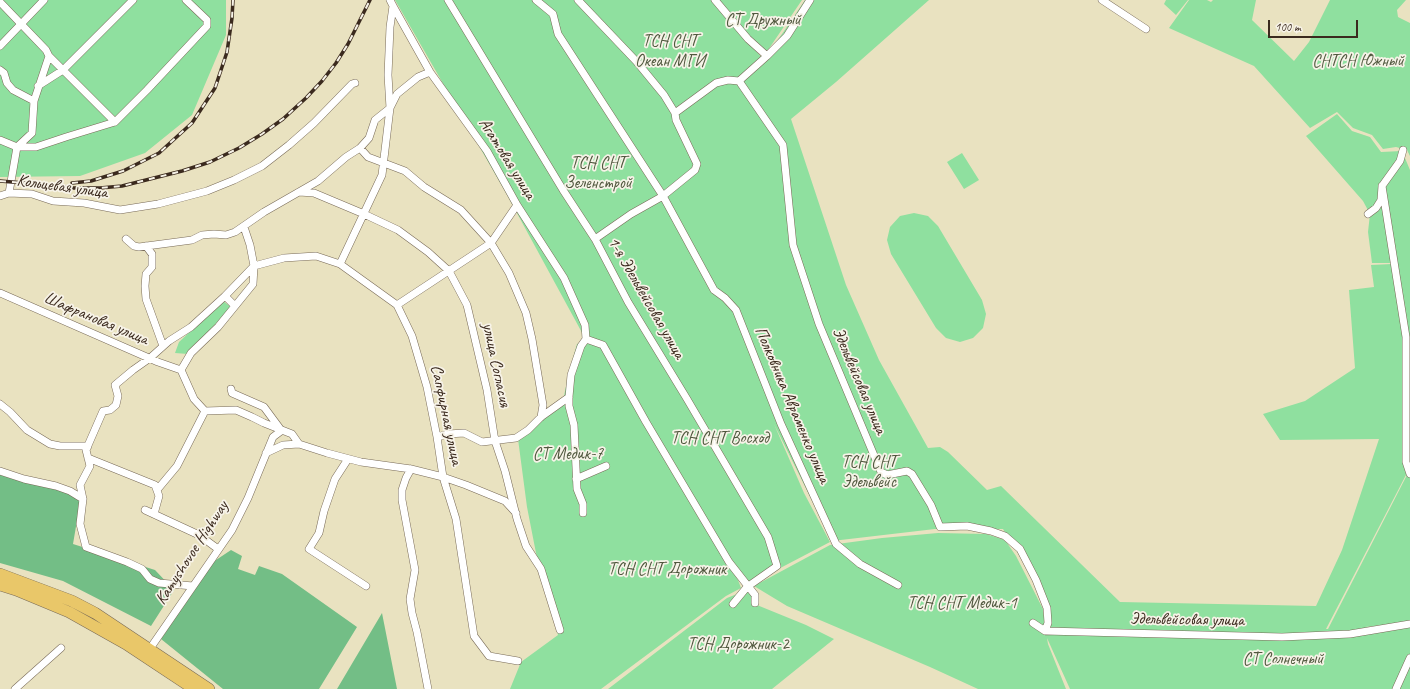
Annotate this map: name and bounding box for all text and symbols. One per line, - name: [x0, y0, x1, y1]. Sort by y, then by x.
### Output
- park label: СТ Дружный: [725, 11, 801, 31]
- scale bar: [1270, 12, 1360, 38]
- text: 100 m: [1275, 19, 1301, 35]
- park label: ТСН СНТ Океан МГИ: [635, 32, 705, 72]
- park label: СНТСН Южный: [1312, 52, 1404, 72]
- street label: Агатовая улица: [474, 114, 540, 204]
- park label: ТСН СНТ Зеленстрой: [564, 154, 632, 194]
- street label: Кольцевая улица: [15, 171, 109, 203]
- street label: 1-я Эдельвейсовая улица: [603, 233, 689, 363]
- street label: Шафрановая улица: [41, 288, 151, 350]
- street label: улица Согласия: [477, 321, 515, 409]
- street label: Полковника Авраменко улица: [750, 324, 834, 486]
- street label: Эдельвейсовая улица: [827, 324, 891, 438]
- street label: Сапфирная улица: [425, 363, 467, 467]
- park label: ТСН СНТ Восход: [671, 429, 769, 449]
- park label: СТ Медик-7: [533, 445, 603, 465]
- park label: ТСН СНТ Эдельвейс: [841, 453, 897, 493]
- street label: Kamyshovoe Highway: [151, 497, 233, 609]
- park label: ТСН СНТ Дорожник: [608, 560, 726, 580]
- park label: ТСН СНТ Медик-1: [907, 594, 1017, 614]
- street label: Эдельвейсовая улица: [1130, 609, 1244, 631]
- park label: ТСН Дорожник-2: [687, 635, 789, 655]
- park label: СТ Солнечный: [1243, 650, 1323, 670]

